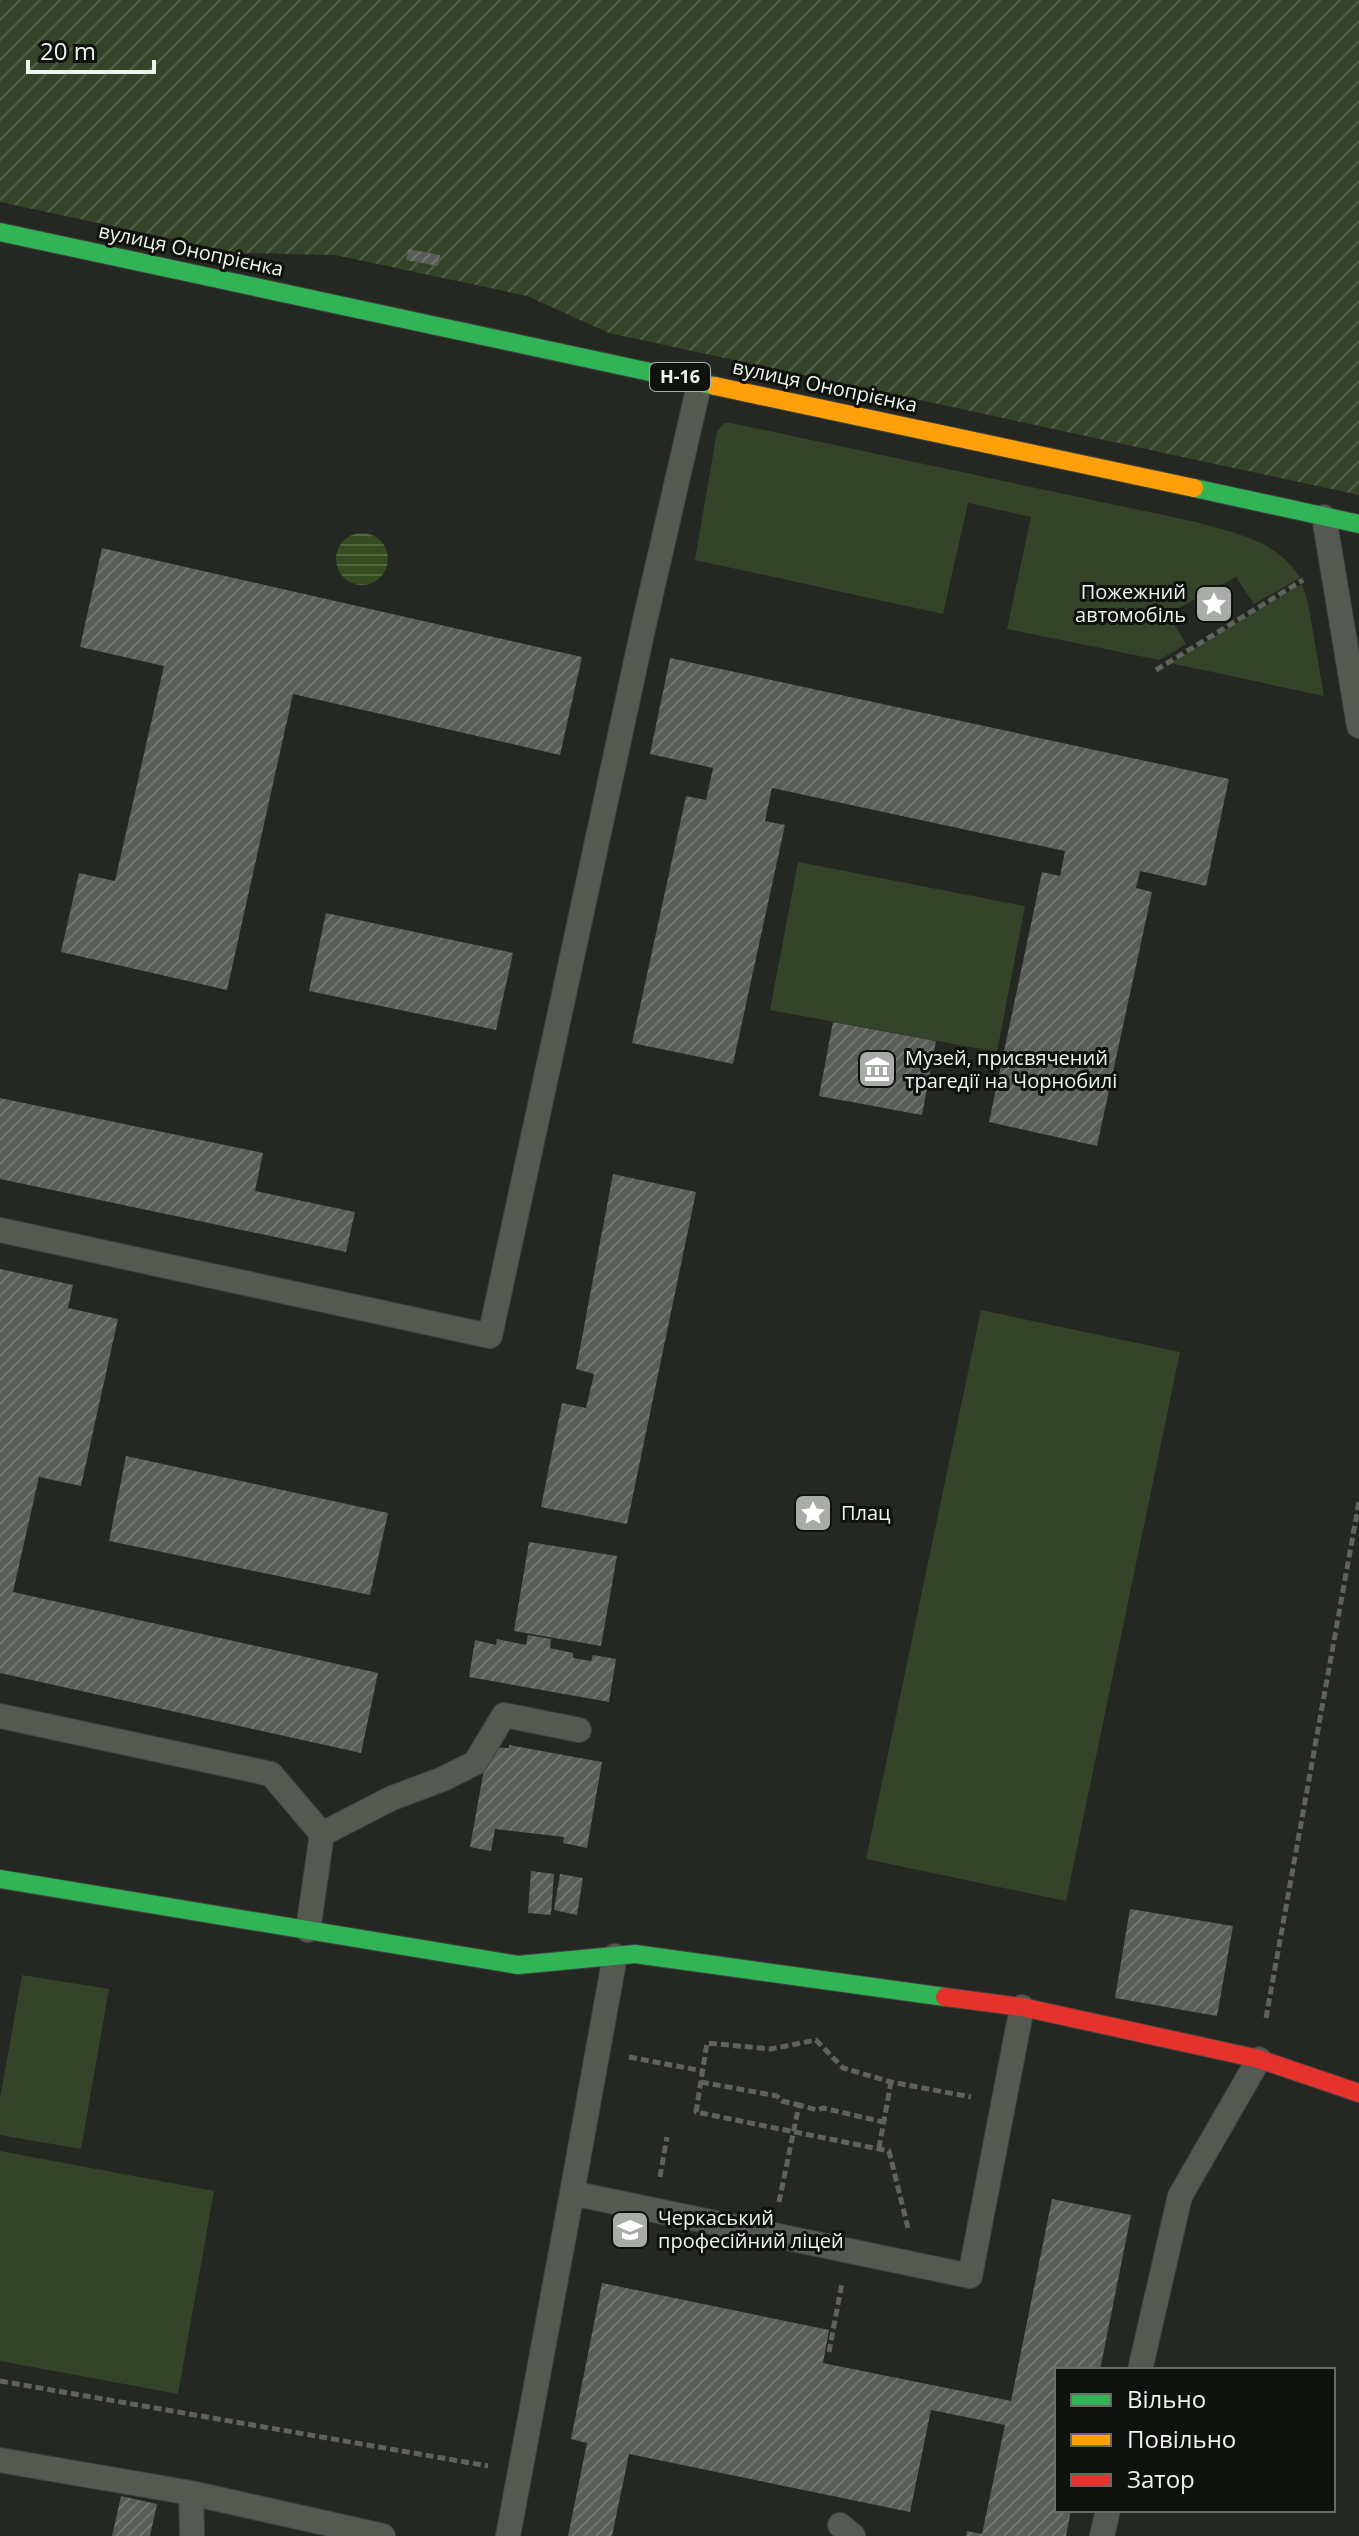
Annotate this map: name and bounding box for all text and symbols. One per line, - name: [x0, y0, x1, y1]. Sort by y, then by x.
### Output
- scale bar: [28, 24, 154, 74]
- text: 20 m: [40, 34, 96, 67]
- street label: вулиця Онопрієнка: [96, 217, 286, 282]
- street label: вулиця Онопрієнка: [730, 353, 920, 418]
- road number: Н-16: [650, 363, 710, 391]
- place label: Пожежний автомобіль: [1075, 578, 1186, 628]
- place icon: Пожежний автомобіль: [1193, 583, 1235, 625]
- place label: Музей, присвячений трагедії на Чорнобилі: [905, 1044, 1117, 1094]
- museum icon: Музей, присвячений трагедії на Чорнобилі: [856, 1048, 898, 1090]
- place icon: Плац: [792, 1492, 834, 1534]
- place label: Плац: [841, 1499, 891, 1526]
- place label: Черкаський професійний ліцей: [658, 2204, 844, 2254]
- school or university icon: Черкаський професійний ліцей: [609, 2209, 651, 2251]
- legend: [1055, 2368, 1335, 2512]
- text: Вільно: [1127, 2382, 1206, 2415]
- text: Повільно: [1127, 2422, 1236, 2455]
- text: Затор: [1127, 2462, 1195, 2495]

